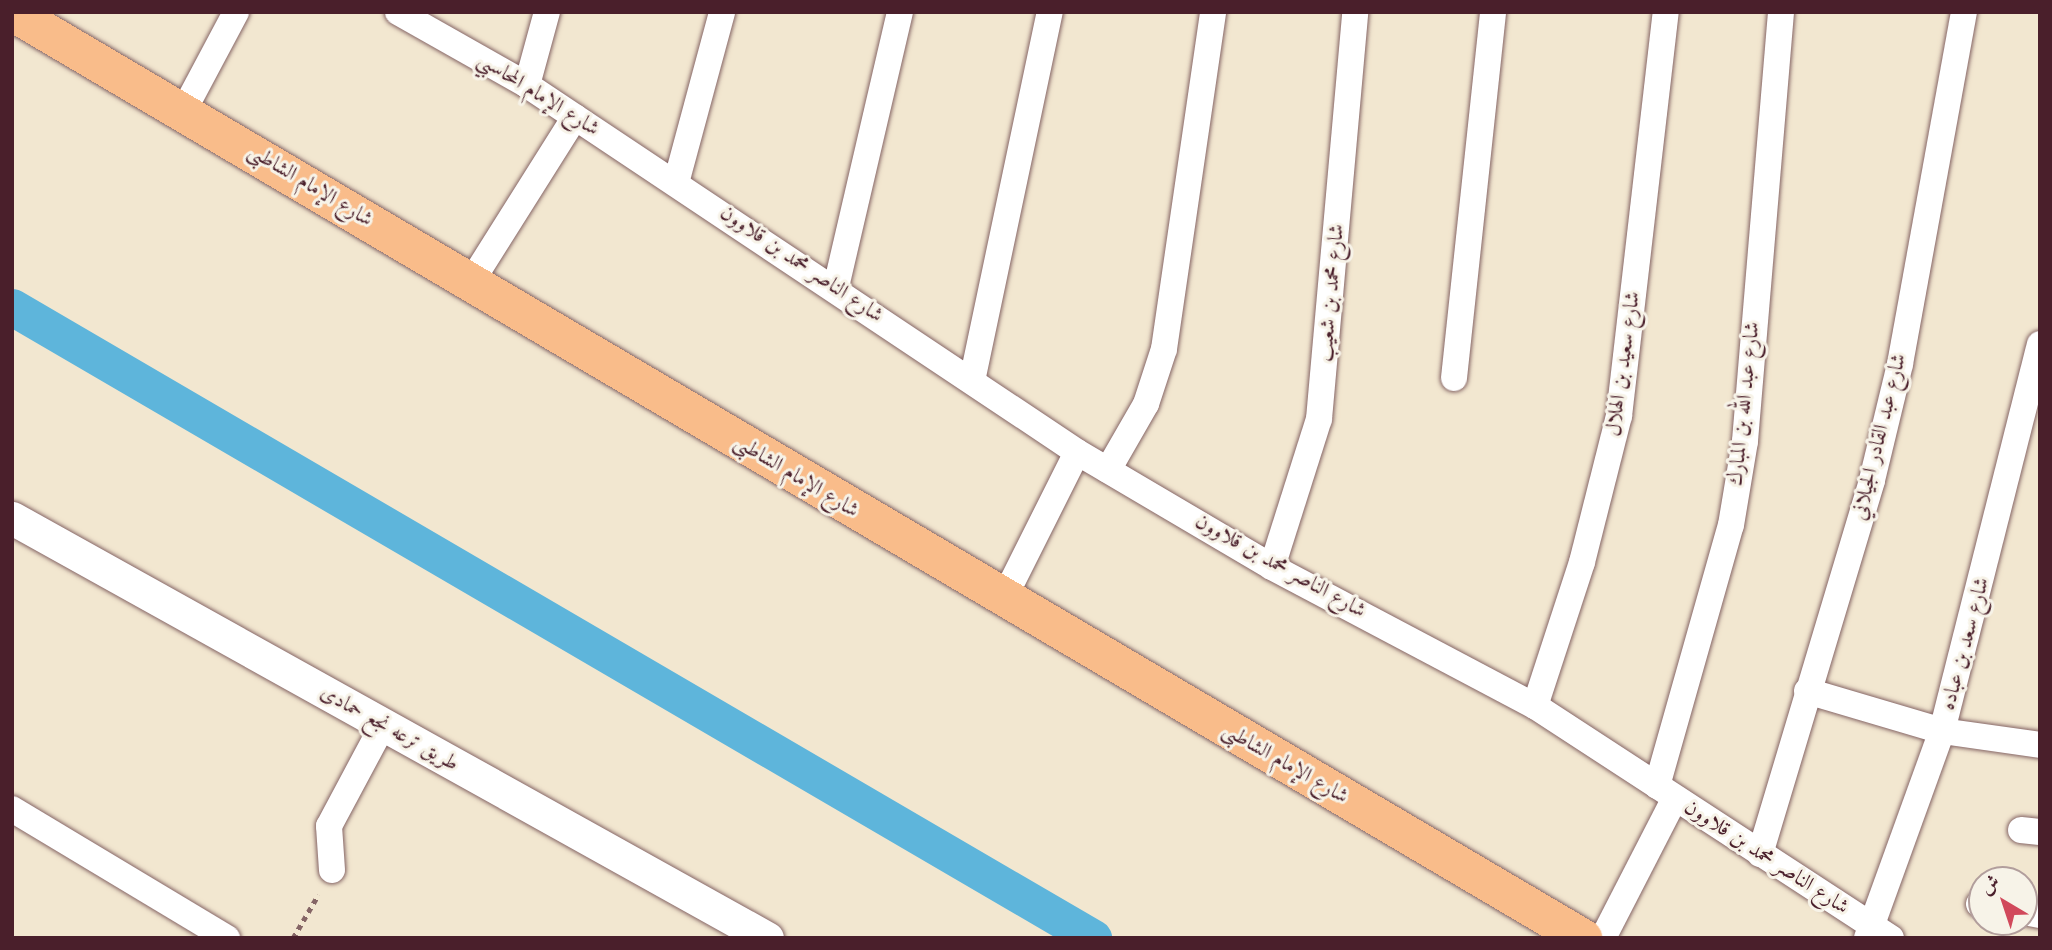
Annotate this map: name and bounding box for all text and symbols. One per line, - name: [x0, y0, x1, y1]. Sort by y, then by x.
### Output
- street label: شارع الإمام المحاسبي: [473, 48, 603, 142]
- street label: شارع الإمام الشاطبى: [243, 139, 377, 233]
- street label: شارع الناصر محمد بن قلاوون: [715, 201, 887, 329]
- street label: شارع محمد بن شعيب: [1313, 223, 1351, 363]
- street label: شارع سعيد بن الهلال: [1601, 290, 1647, 438]
- street label: شارع عبد الله بن المبارك: [1724, 321, 1766, 487]
- street label: شارع عبد القادر الجيلاني: [1847, 351, 1913, 523]
- street label: شارع الإمام الشاطبى: [729, 430, 863, 524]
- street label: شارع الناصر محمد بن قلاوون: [1190, 510, 1370, 624]
- street label: شارع سعد بن عباده: [1936, 575, 1996, 713]
- street label: طريق ترعه نجع حمادى: [315, 681, 463, 777]
- street label: شارع الإمام الشاطبى: [1218, 718, 1352, 810]
- street label: شارع الناصر محمد بن قلاوون: [1679, 795, 1853, 921]
- north arrow: [1968, 866, 2038, 936]
- text: ش: [1977, 873, 2004, 899]

